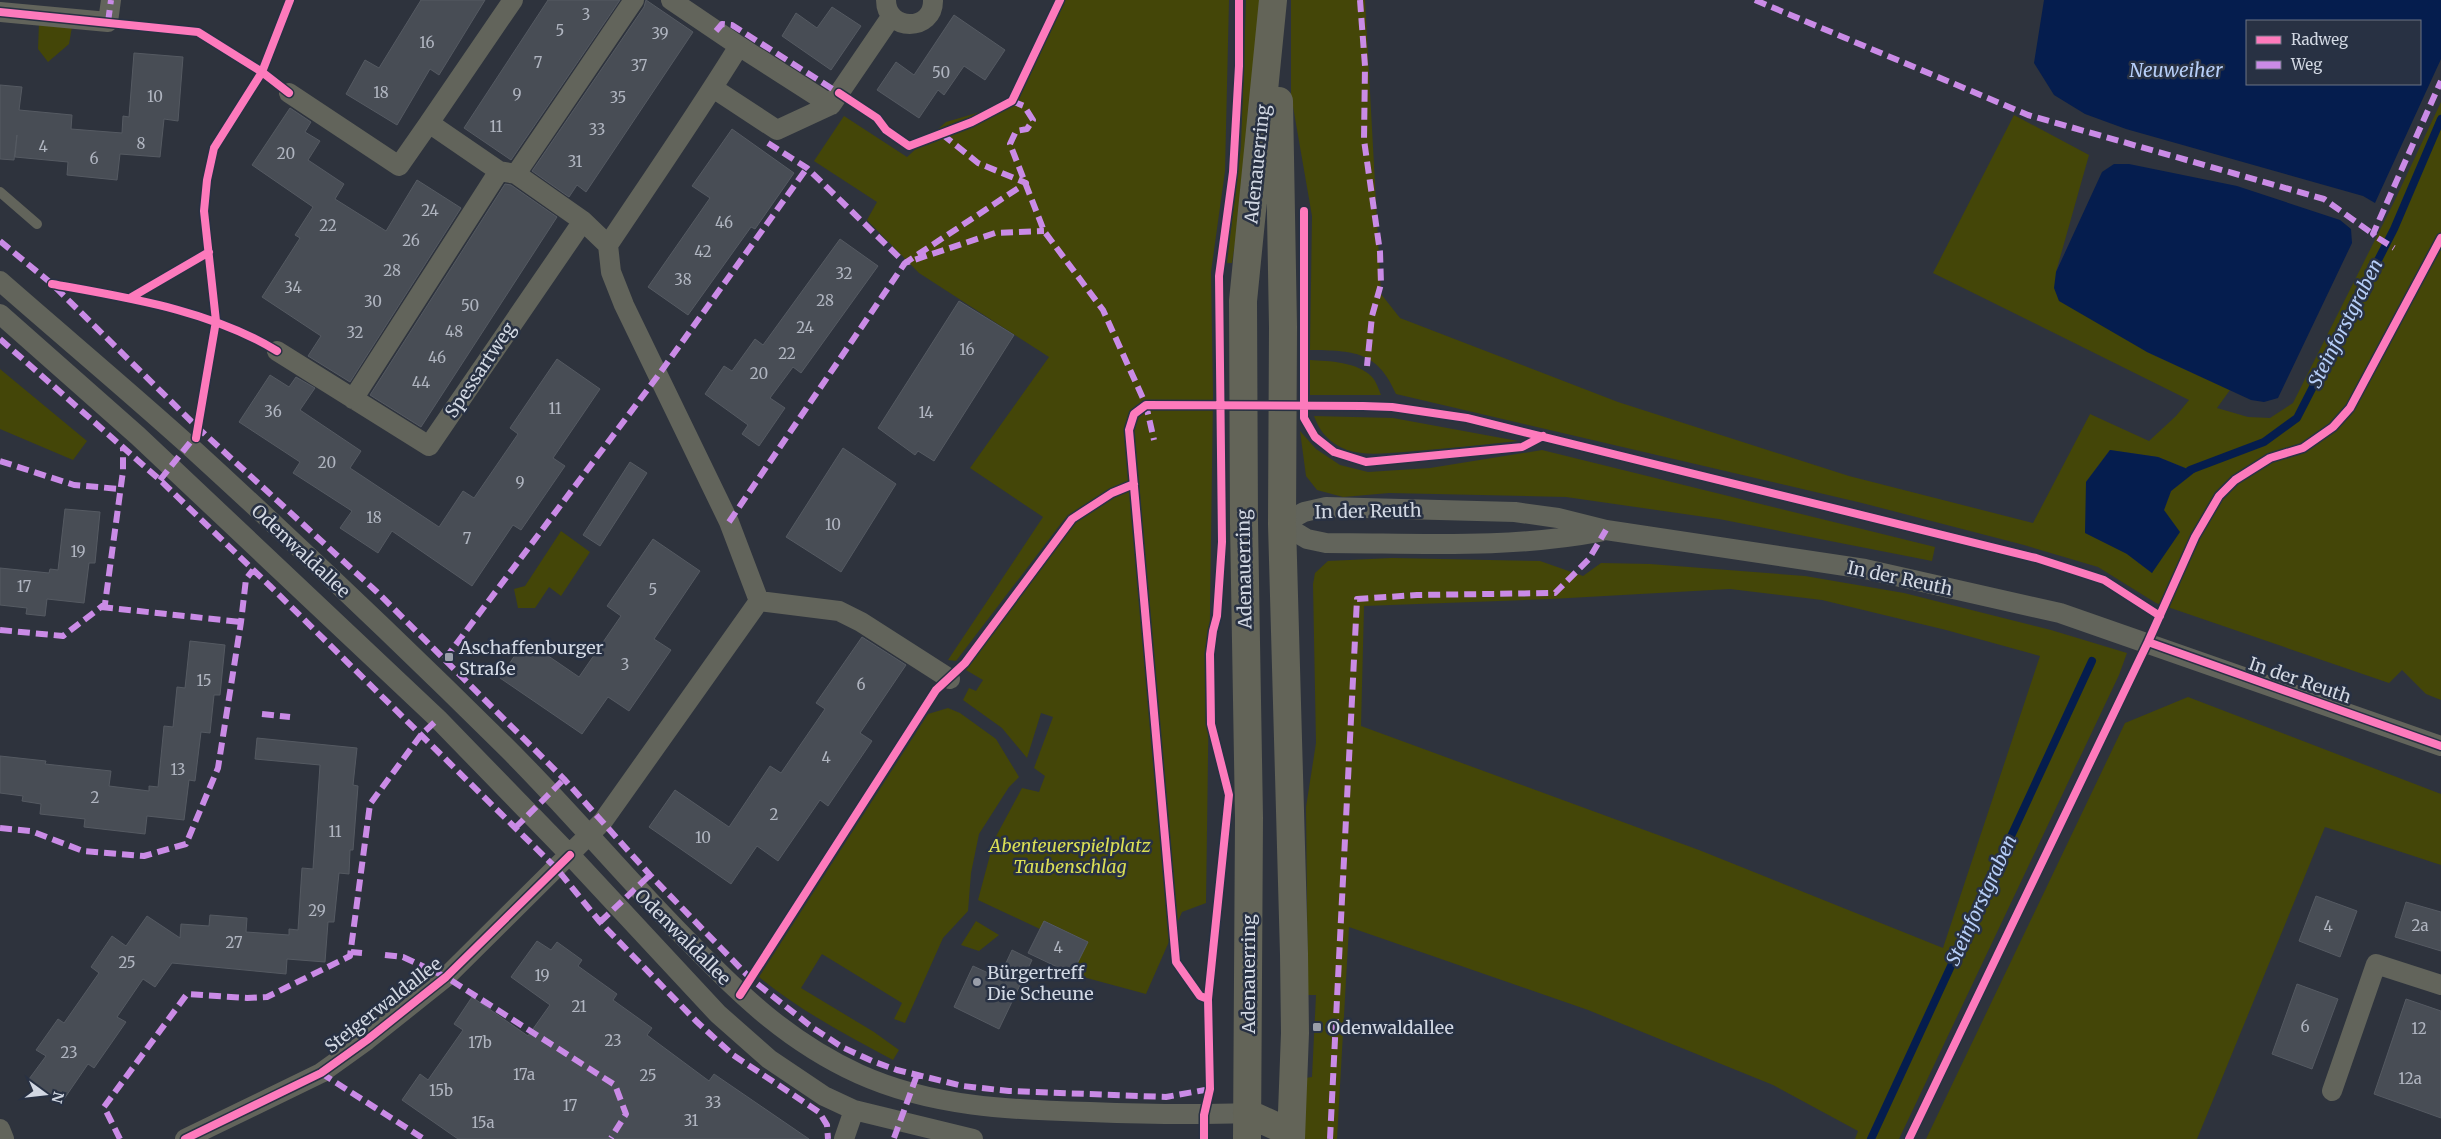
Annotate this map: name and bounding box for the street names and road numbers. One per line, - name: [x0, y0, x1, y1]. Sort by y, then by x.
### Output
- street label: Adenauerring: [1239, 103, 1275, 226]
- street label: Spessartweg: [440, 318, 520, 422]
- street label: Odenwaldallee: [247, 499, 355, 603]
- street label: In der Reuth: [1314, 499, 1422, 523]
- street label: Adenauerring: [1231, 509, 1257, 630]
- street label: In der Reuth: [1845, 556, 1955, 600]
- street label: In der Reuth: [2246, 652, 2354, 708]
- street label: Odenwaldallee: [630, 884, 736, 990]
- street label: Adenauerring: [1237, 914, 1260, 1035]
- street label: Steigerwaldallee: [320, 952, 446, 1058]

